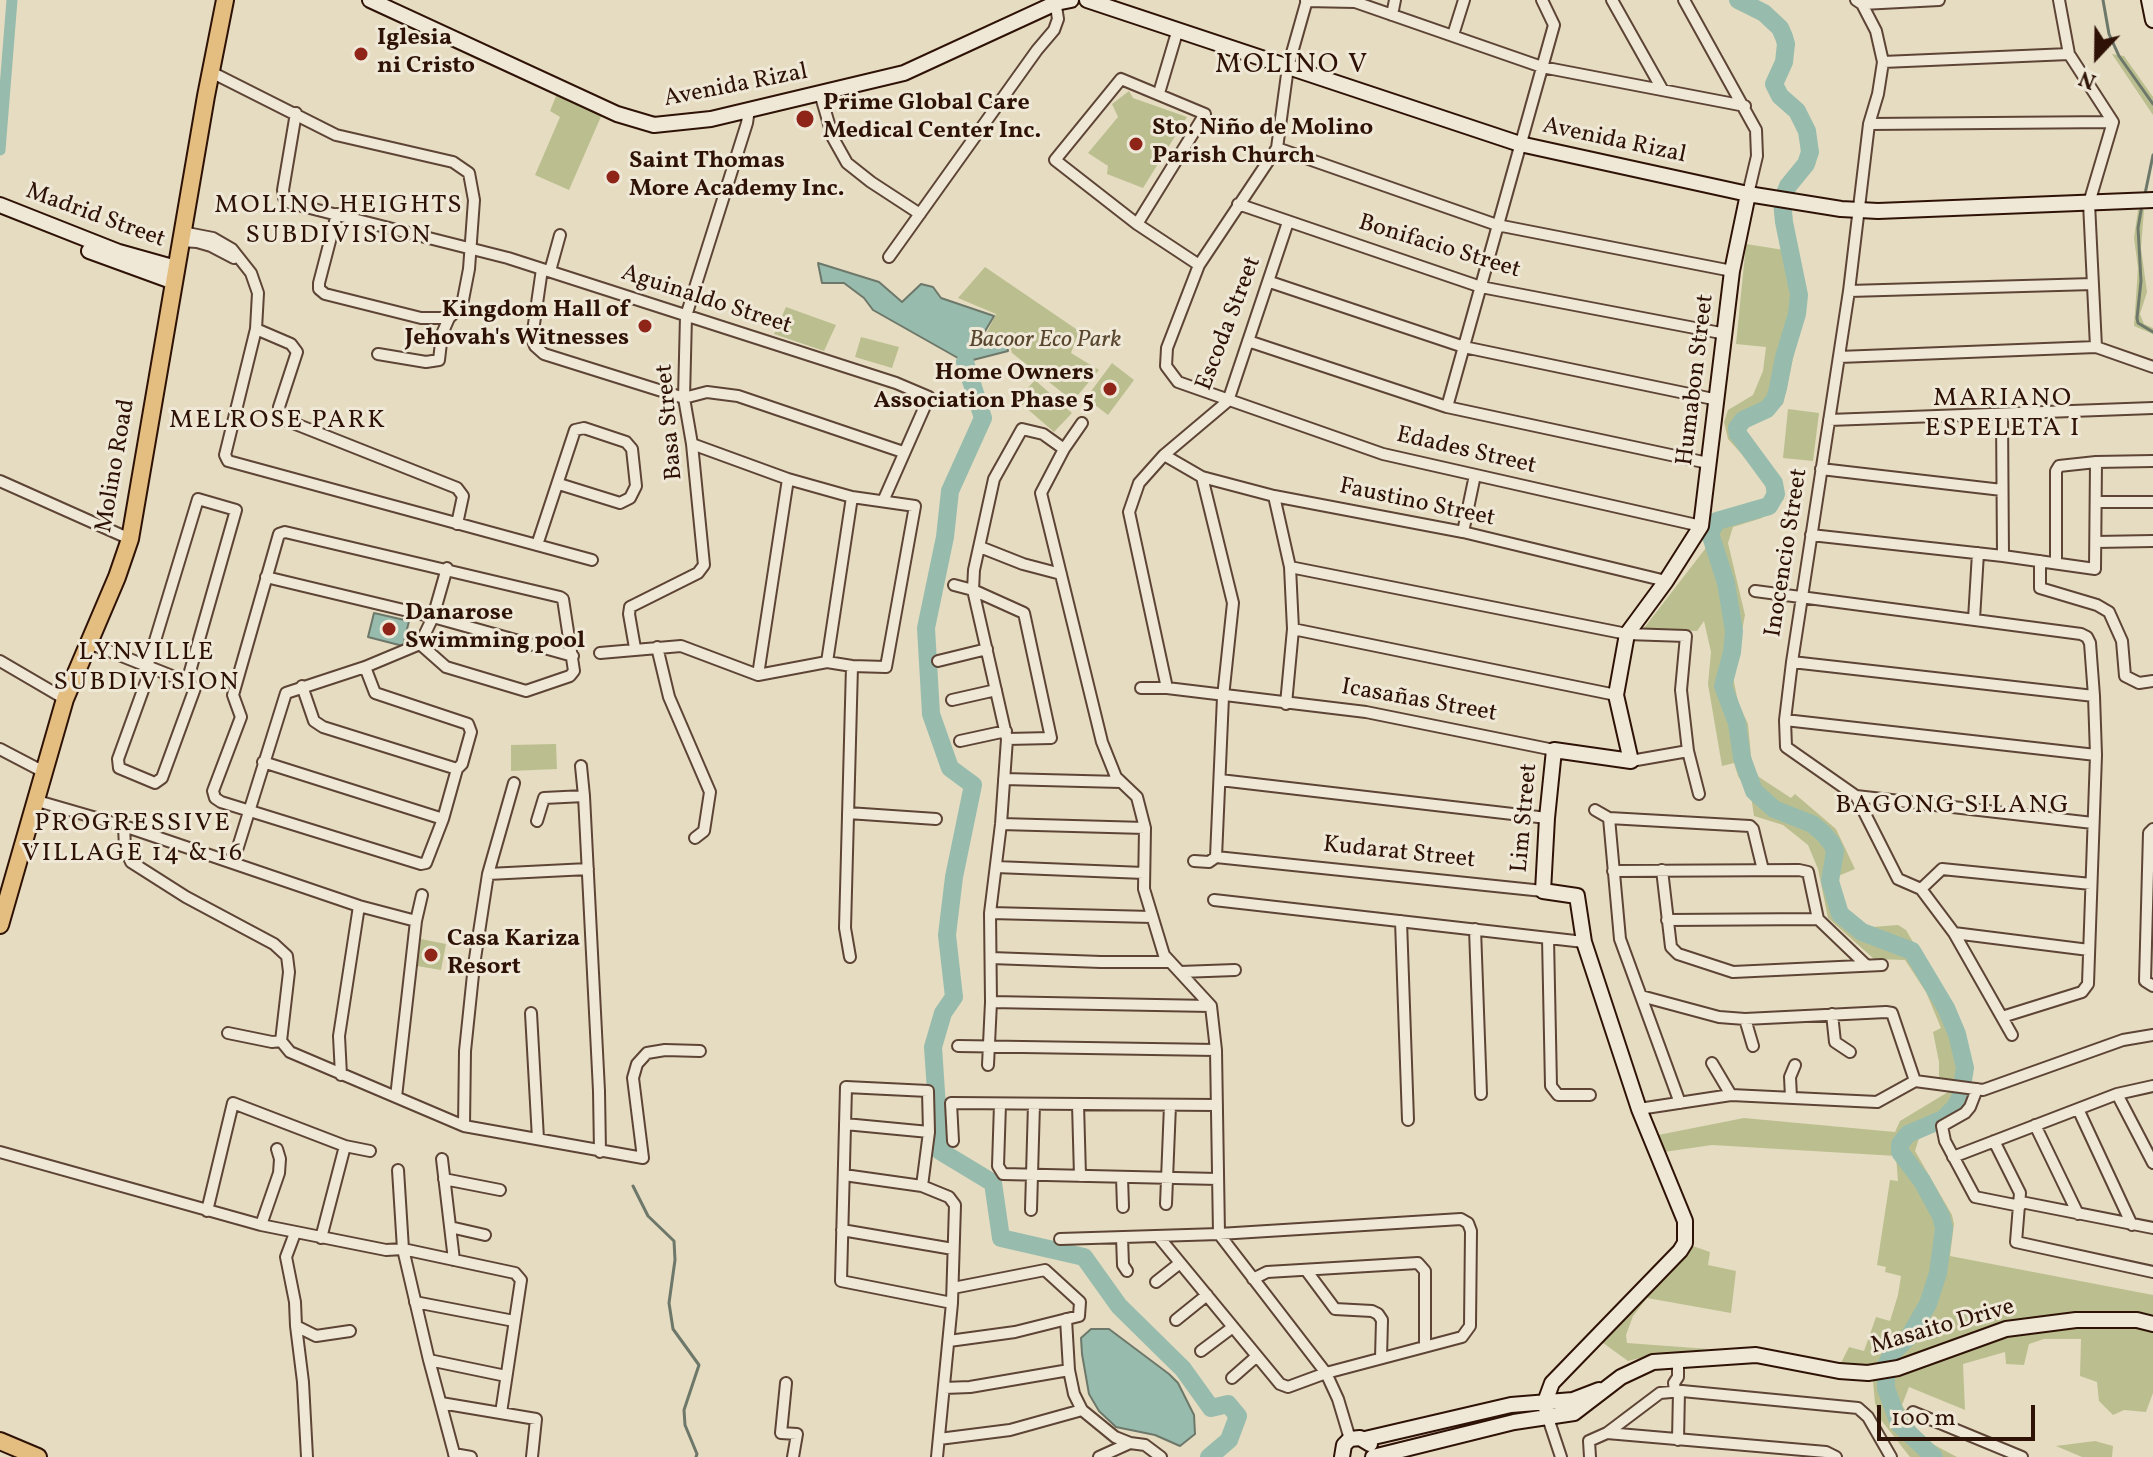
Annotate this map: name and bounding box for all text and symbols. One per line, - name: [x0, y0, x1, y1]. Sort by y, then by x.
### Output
- north arrow: [2057, 16, 2137, 96]
- place label: Iglesia ni Cristo: [377, 26, 475, 82]
- marker: Iglesia ni Cristo: [352, 45, 370, 63]
- district label: MOLINO V: [1215, 50, 1369, 84]
- street label: Avenida Rizal: [662, 59, 810, 115]
- text: N: [2075, 61, 2101, 96]
- place label: Prime Global Care Medical Center Inc.: [823, 91, 1041, 147]
- marker: Prime Global Care Medical Center Inc.: [794, 108, 816, 130]
- street label: Avenida Rizal: [1540, 113, 1688, 171]
- place label: Sto. Niño de Molino Parish Church: [1152, 116, 1373, 172]
- marker: Sto. Niño de Molino Parish Church: [1127, 135, 1145, 153]
- place label: Saint Thomas More Academy Inc.: [629, 149, 844, 205]
- marker: Saint Thomas More Academy Inc.: [604, 168, 622, 186]
- street label: Madrid Street: [21, 178, 169, 256]
- district label: MOLINO HEIGHTS SUBDIVISION: [214, 191, 464, 252]
- street label: Bonifacio Street: [1355, 210, 1523, 286]
- street label: Escoda Street: [1191, 253, 1269, 395]
- street label: Aguinaldo Street: [617, 260, 795, 342]
- street label: Humabon Street: [1672, 293, 1722, 467]
- place label: Kingdom Hall of Jehovah's Witnesses: [405, 298, 629, 354]
- marker: Kingdom Hall of Jehovah's Witnesses: [636, 317, 654, 335]
- park label: Bacoor Eco Park: [969, 328, 1121, 356]
- place label: Home Owners Association Phase 5: [873, 361, 1094, 417]
- street label: Basa Street: [652, 363, 690, 481]
- marker: Home Owners Association Phase 5: [1101, 380, 1119, 398]
- district label: MARIANO ESPELETA I: [1925, 384, 2081, 446]
- street label: Molino Road: [91, 397, 143, 535]
- district label: MELROSE PARK: [169, 406, 387, 438]
- street label: Edades Street: [1393, 422, 1539, 482]
- street label: Inocencio Street: [1760, 467, 1816, 639]
- street label: Faustino Street: [1337, 473, 1497, 535]
- place label: Danarose Swimming pool: [405, 601, 585, 657]
- marker: Danarose Swimming pool: [380, 620, 398, 638]
- district label: LYNVILLE SUBDIVISION: [53, 638, 241, 700]
- street label: Icasañas Street: [1339, 674, 1499, 730]
- street label: Lim Street: [1507, 762, 1545, 874]
- district label: BAGONG SILANG: [1835, 791, 2071, 823]
- district label: PROGRESSIVE VILLAGE 14 & 16: [22, 809, 244, 870]
- street label: Kudarat Street: [1321, 832, 1477, 876]
- place label: Casa Kariza Resort: [447, 927, 580, 983]
- marker: Casa Kariza Resort: [422, 946, 440, 964]
- street label: Masaito Drive: [1868, 1294, 2018, 1362]
- scale bar: [1881, 1389, 2039, 1439]
- text: 100 m: [1891, 1402, 1956, 1436]

